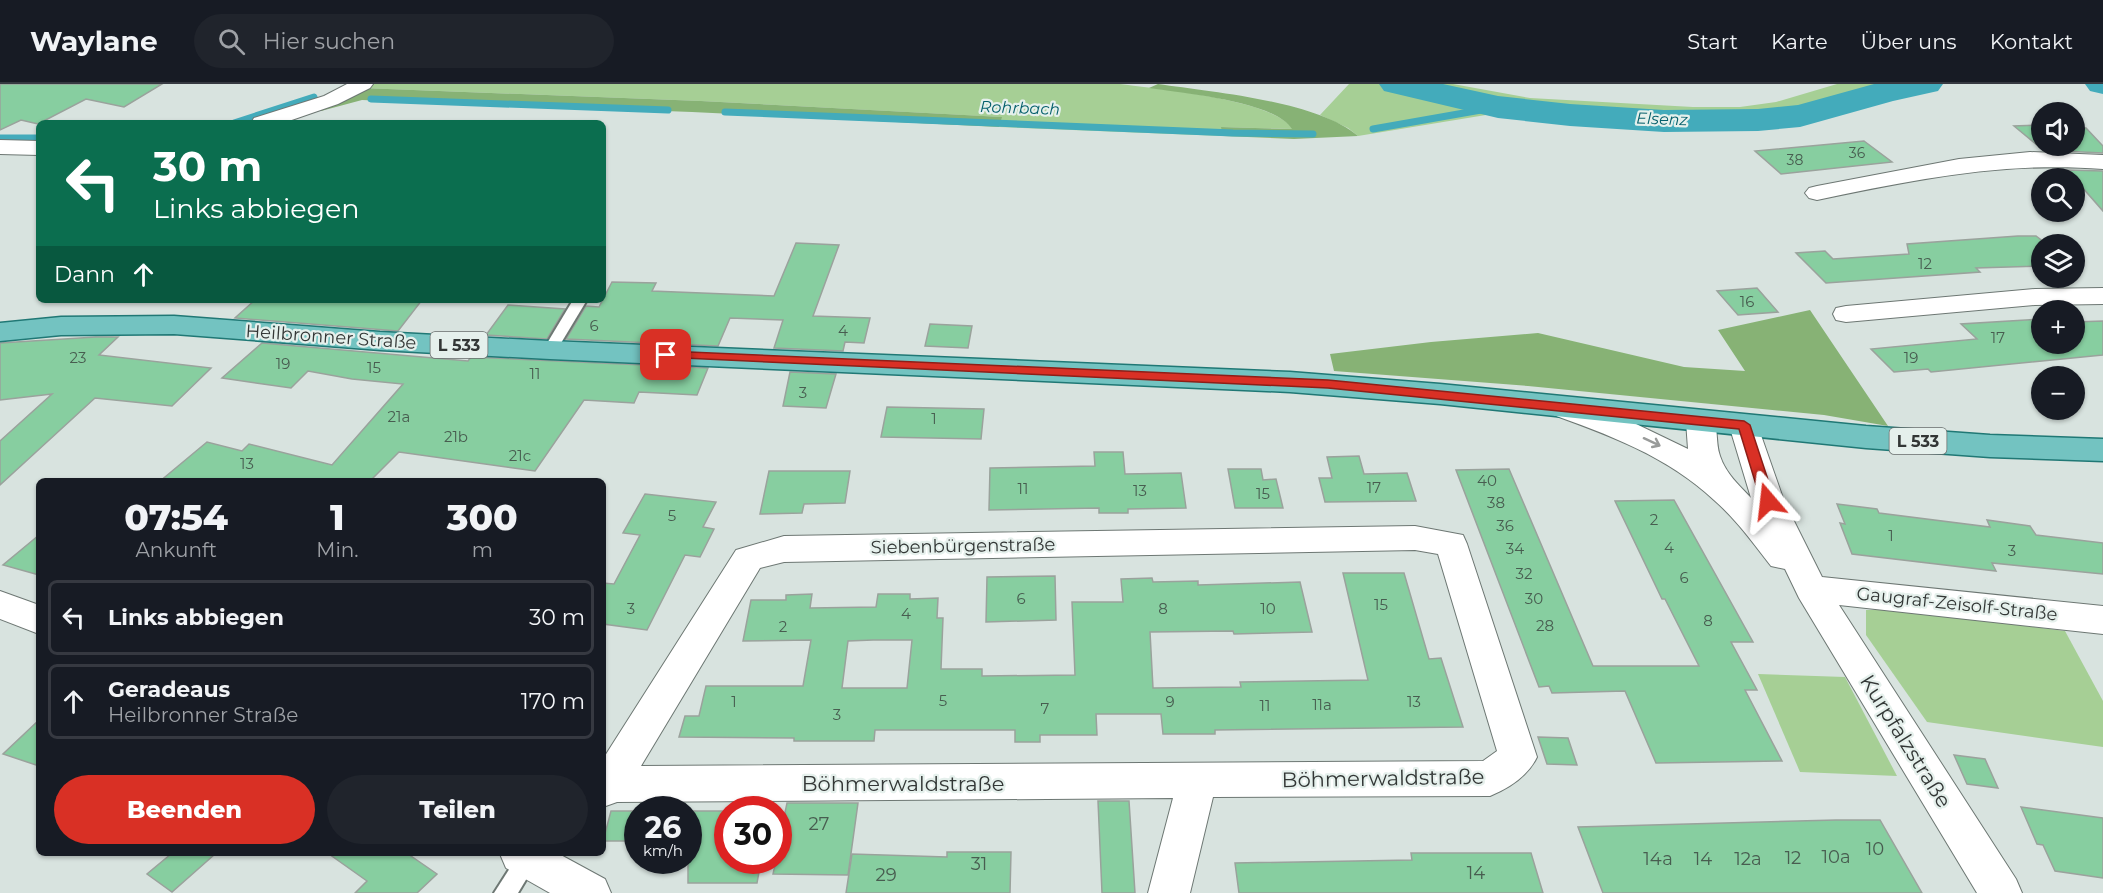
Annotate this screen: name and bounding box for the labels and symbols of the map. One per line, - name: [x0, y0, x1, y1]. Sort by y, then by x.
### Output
- water label: Rohrbach: [980, 97, 1060, 119]
- water label: Elsenz: [1636, 109, 1689, 129]
- house number: 36: [1849, 144, 1866, 162]
- house number: 38: [1787, 151, 1803, 169]
- house number: 12: [1918, 254, 1932, 273]
- house number: 16: [1740, 292, 1754, 311]
- house number: 6: [589, 316, 599, 335]
- street label: Heilbronner Straße: [245, 320, 417, 354]
- house number: 4: [838, 321, 848, 340]
- house number: 17: [1991, 328, 2005, 347]
- pin: [640, 329, 691, 380]
- road number: L 533: [430, 332, 488, 358]
- house number: 23: [70, 348, 86, 367]
- house number: 19: [1904, 348, 1918, 367]
- house number: 19: [276, 354, 290, 373]
- house number: 15: [367, 358, 381, 377]
- house number: 11: [530, 364, 540, 383]
- house number: 3: [799, 383, 807, 402]
- house number: 21a: [388, 407, 410, 426]
- house number: 1: [931, 409, 937, 428]
- house number: 21b: [444, 427, 468, 446]
- road number: L 533: [1890, 428, 1946, 454]
- one-way arrow: [1642, 437, 1660, 449]
- house number: 21c: [509, 446, 531, 465]
- house number: 13: [240, 454, 254, 473]
- position arrow: [1736, 469, 1800, 533]
- house number: 40: [1477, 471, 1497, 490]
- house number: 17: [1367, 478, 1381, 497]
- house number: 11: [1018, 479, 1028, 498]
- house number: 13: [1133, 481, 1147, 500]
- house number: 15: [1256, 484, 1270, 503]
- house number: 38: [1487, 493, 1505, 512]
- house number: 5: [668, 506, 676, 525]
- house number: 2: [1650, 510, 1658, 529]
- house number: 36: [1496, 516, 1514, 535]
- house number: 1: [1888, 526, 1894, 545]
- street label: Siebenbürgenstraße: [870, 533, 1056, 559]
- house number: 4: [1664, 538, 1674, 557]
- house number: 34: [1506, 539, 1524, 558]
- house number: 3: [2008, 541, 2016, 560]
- house number: 32: [1516, 564, 1532, 583]
- house number: 6: [1679, 568, 1689, 587]
- street label: Gaugraf-Zeisolf-Straße: [1855, 583, 2059, 625]
- house number: 6: [1016, 589, 1026, 608]
- house number: 30: [1525, 589, 1543, 608]
- house number: 15: [1374, 595, 1388, 614]
- house number: 3: [627, 599, 635, 618]
- house number: 8: [1158, 599, 1168, 618]
- house number: 10: [1260, 599, 1276, 618]
- house number: 4: [901, 604, 911, 623]
- house number: 8: [1703, 611, 1713, 630]
- house number: 28: [1536, 616, 1554, 635]
- house number: 2: [779, 617, 787, 636]
- street label: Kurpfalzstraße: [1855, 670, 1957, 812]
- house number: 5: [939, 691, 947, 710]
- house number: 1: [731, 692, 737, 711]
- house number: 9: [1165, 692, 1175, 711]
- house number: 13: [1407, 692, 1421, 711]
- house number: 11a: [1312, 695, 1332, 714]
- house number: 11: [1260, 696, 1270, 715]
- house number: 7: [1041, 699, 1050, 718]
- house number: 3: [833, 705, 841, 724]
- street label: Böhmerwaldstraße: [1281, 764, 1485, 792]
- street label: Böhmerwaldstraße: [802, 771, 1004, 796]
- speed limit sign: 30: [714, 796, 792, 874]
- house number: 27: [809, 813, 829, 835]
- house number: 10: [1866, 838, 1884, 860]
- house number: 10a: [1821, 846, 1851, 868]
- house number: 12: [1785, 847, 1801, 869]
- house number: 14a: [1643, 848, 1673, 870]
- house number: 14: [1694, 848, 1712, 870]
- house number: 12a: [1734, 848, 1762, 870]
- house number: 31: [971, 853, 987, 875]
- house number: 14: [1467, 862, 1485, 884]
- house number: 29: [875, 864, 897, 886]

